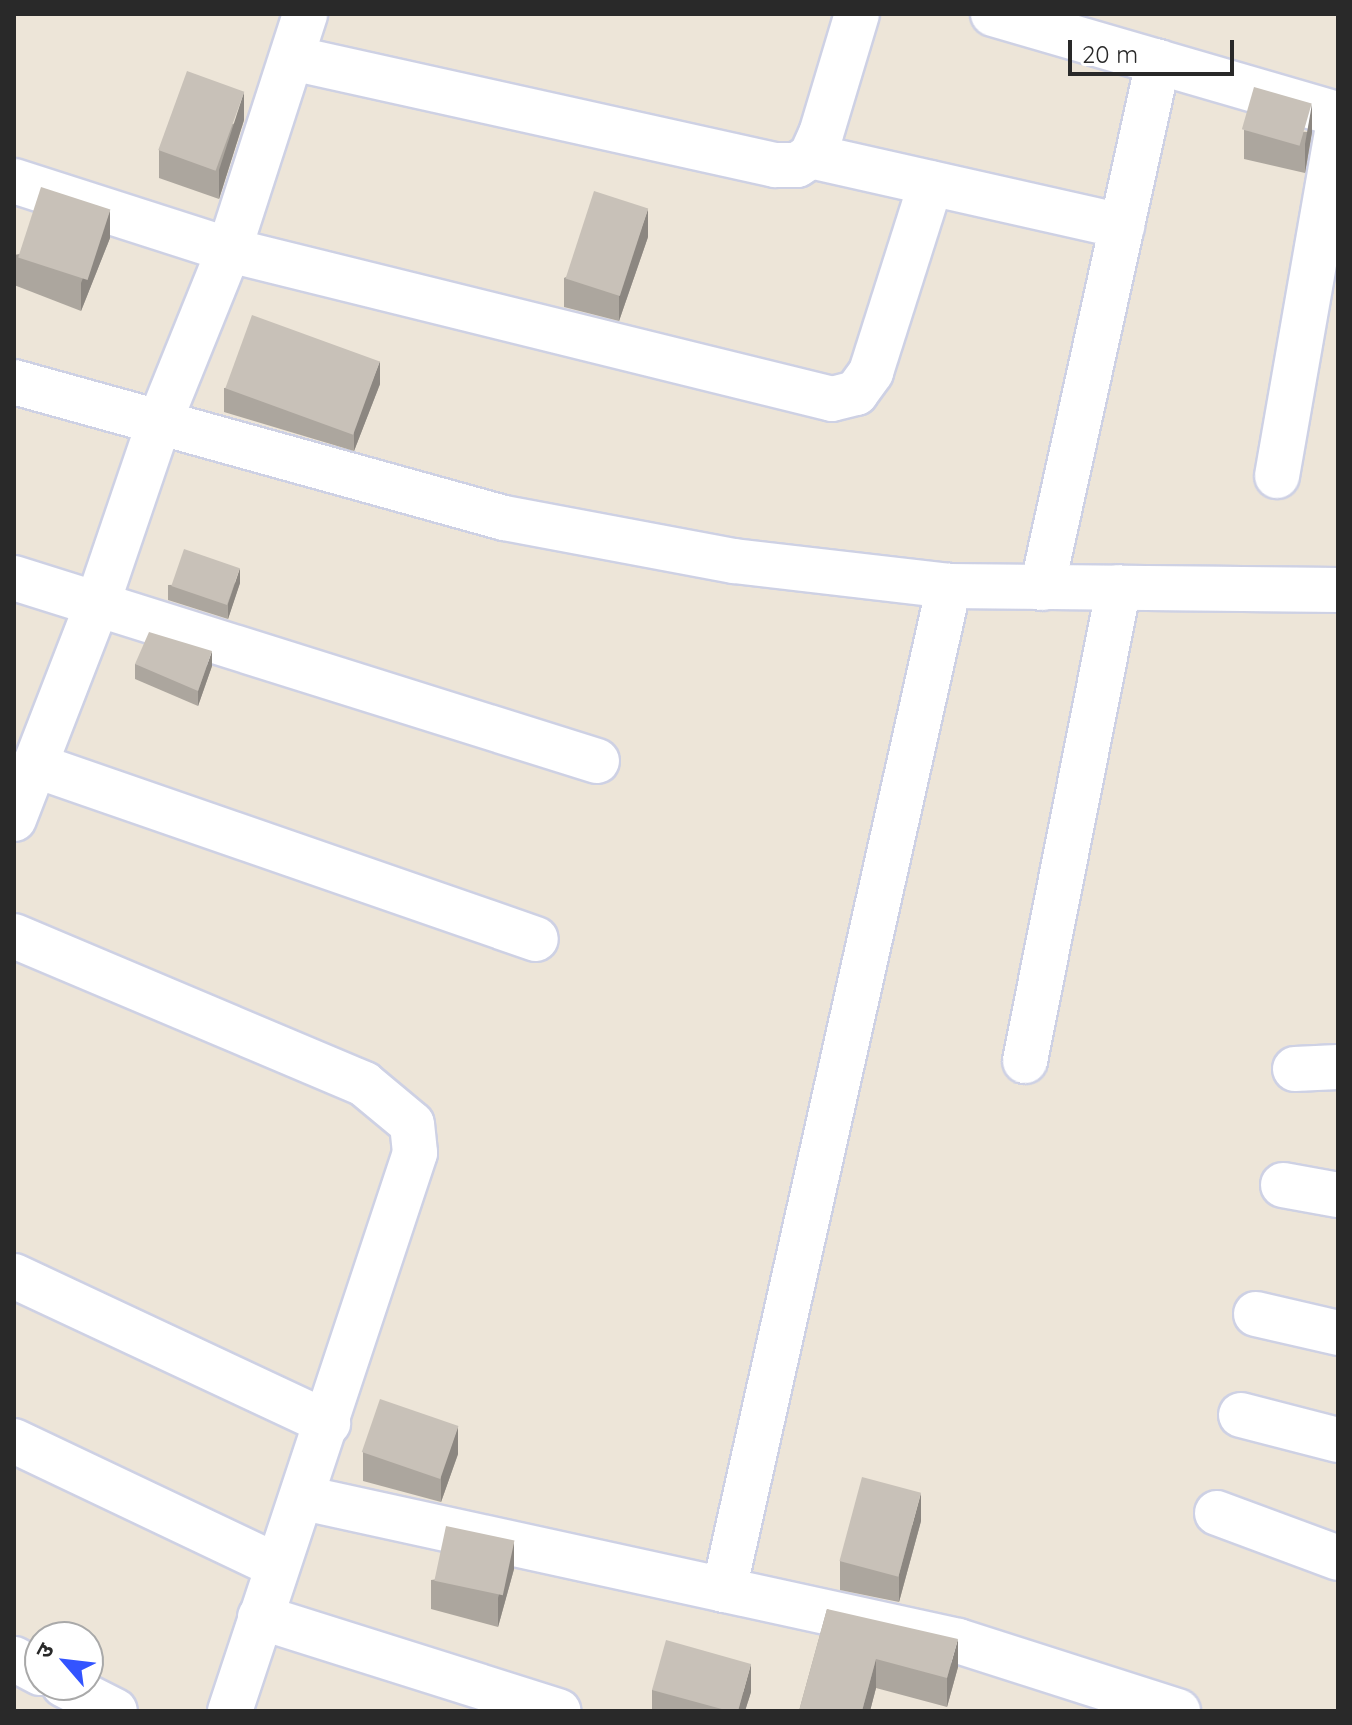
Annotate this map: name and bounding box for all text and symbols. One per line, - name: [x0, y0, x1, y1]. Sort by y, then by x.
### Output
- scale bar: [1072, 24, 1238, 74]
- text: 20 m: [1082, 39, 1138, 69]
- north arrow: [24, 1621, 104, 1701]
- text: उ: [29, 1638, 60, 1663]

